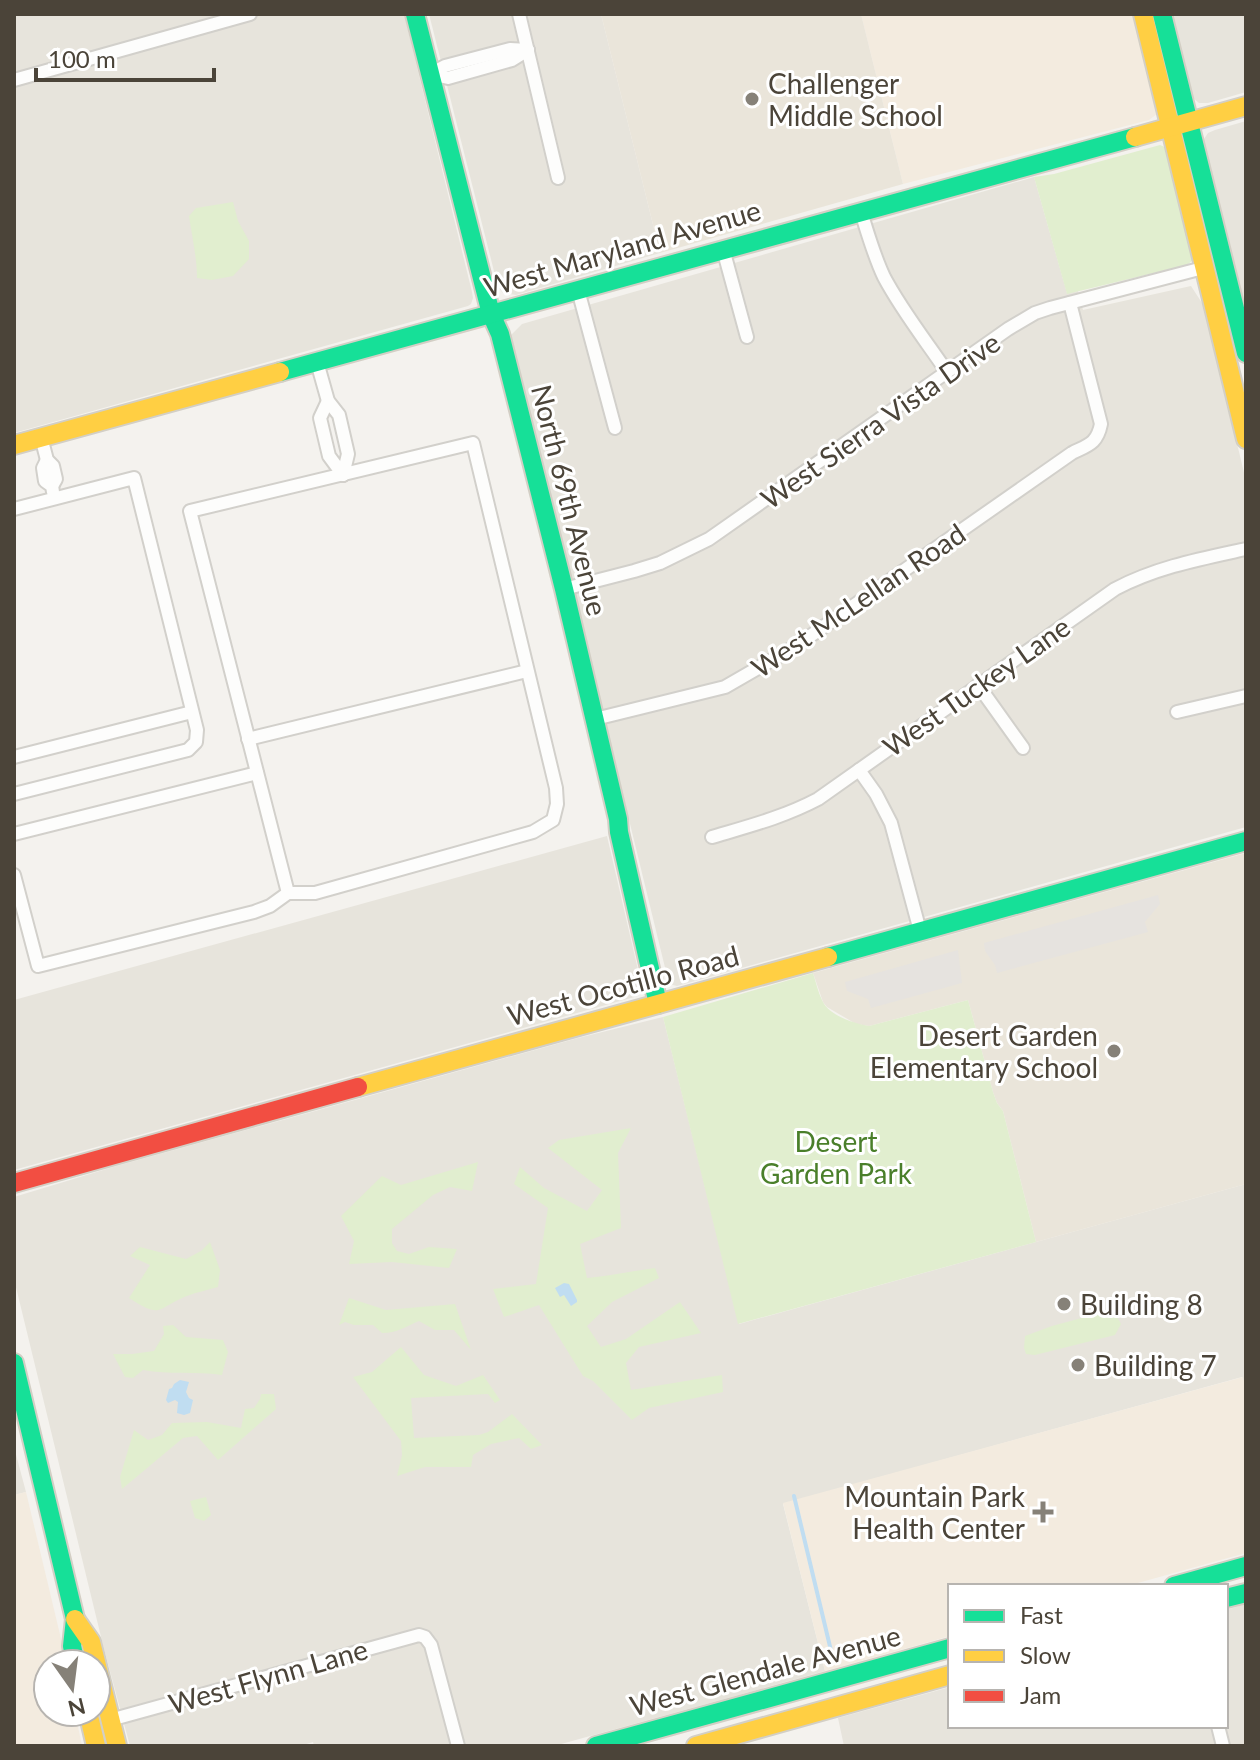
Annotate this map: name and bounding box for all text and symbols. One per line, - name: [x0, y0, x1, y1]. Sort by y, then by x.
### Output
- scale bar: [36, 32, 214, 82]
- text: 100 m: [48, 44, 116, 73]
- place label: Challenger Middle School: [768, 66, 943, 132]
- marker: Challenger Middle School: [743, 90, 761, 108]
- street label: West Maryland Avenue: [480, 192, 764, 304]
- street label: West Sierra Vista Drive: [754, 325, 1006, 515]
- street label: North 69th Avenue: [525, 381, 615, 619]
- street label: West McLellan Road: [745, 516, 971, 684]
- street label: West Tuckey Lane: [876, 609, 1076, 763]
- street label: West Ocotillo Road: [504, 938, 742, 1032]
- place label: Desert Garden Elementary School: [870, 1018, 1098, 1084]
- marker: Desert Garden Elementary School: [1105, 1042, 1123, 1060]
- park label: Desert Garden Park: [760, 1124, 913, 1190]
- place label: Building 8: [1080, 1287, 1203, 1321]
- marker: Building 8: [1055, 1295, 1073, 1313]
- place label: Building 7: [1094, 1348, 1217, 1382]
- marker: Building 7: [1069, 1356, 1087, 1374]
- place label: Mountain Park Health Center: [844, 1479, 1026, 1545]
- marker: Mountain Park Health Center: [1032, 1501, 1054, 1523]
- legend: [948, 1584, 1228, 1728]
- text: Fast: [1020, 1600, 1063, 1629]
- street label: West Glendale Avenue: [626, 1618, 904, 1722]
- street label: West Flynn Lane: [165, 1631, 371, 1721]
- text: Slow: [1020, 1640, 1071, 1669]
- north arrow: [32, 1648, 112, 1728]
- text: Jam: [1020, 1680, 1061, 1709]
- text: N: [65, 1693, 88, 1723]

